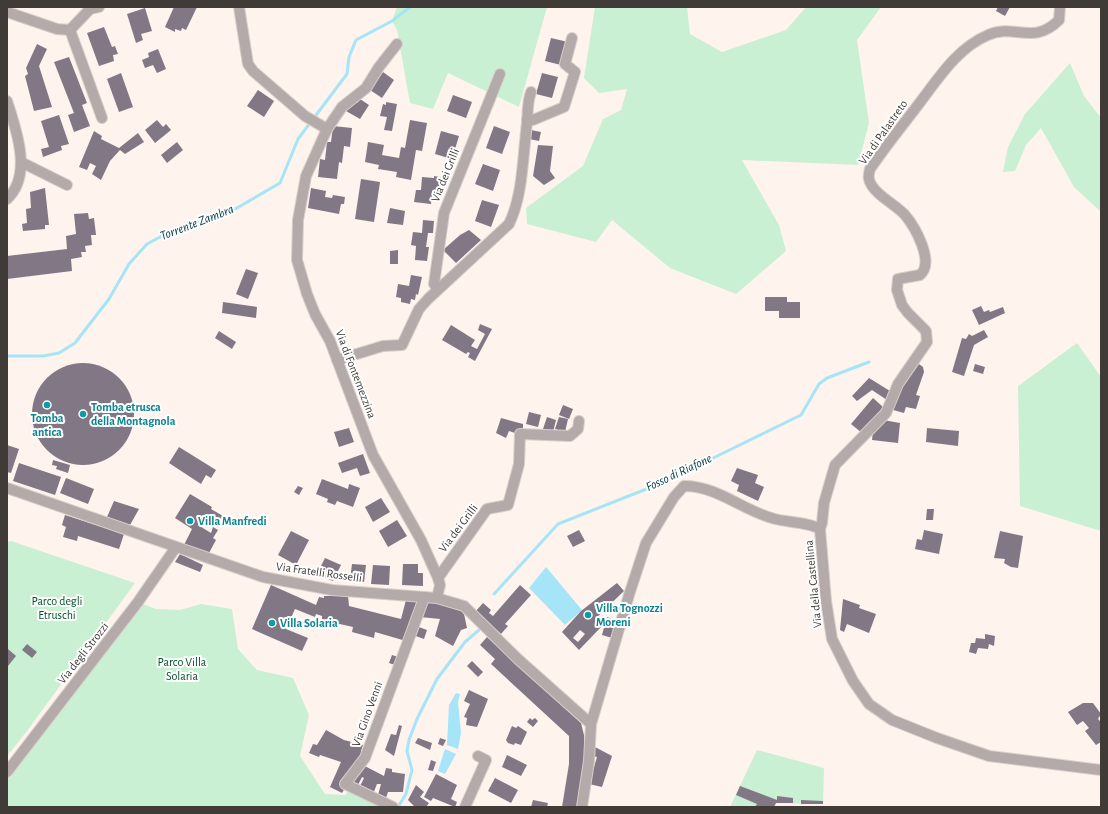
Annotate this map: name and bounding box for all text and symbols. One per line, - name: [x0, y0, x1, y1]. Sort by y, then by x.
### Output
- street label: Via di Palastreto: [856, 98, 910, 166]
- street label: Via dei Grilli: [429, 147, 461, 203]
- water label: Torrente Zambra: [158, 203, 236, 243]
- street label: Via di Fontemezzina: [334, 328, 379, 420]
- marker: Tomba antica: [42, 400, 52, 410]
- place label: Tomba etrusca della Montagnola: [91, 401, 176, 427]
- marker: Tomba etrusca della Montagnola: [78, 409, 88, 419]
- place label: Tomba antica: [31, 412, 64, 438]
- water label: Fosso di Riafone: [644, 452, 714, 494]
- street label: Via dei Grilli: [436, 502, 480, 554]
- place label: Villa Manfredi: [198, 515, 267, 527]
- marker: Villa Manfredi: [185, 516, 195, 526]
- street label: Via della Castellina: [802, 539, 824, 629]
- street label: Via Fratelli Rosselli: [275, 560, 363, 584]
- park label: Parco degli Etruschi: [31, 595, 83, 621]
- place label: Villa Tognozzi Moreni: [596, 602, 663, 628]
- marker: Villa Tognozzi Moreni: [583, 610, 593, 620]
- place label: Villa Solaria: [280, 617, 338, 629]
- marker: Villa Solaria: [267, 618, 277, 628]
- street label: Via degli Strozzi: [55, 620, 111, 686]
- park label: Parco Villa Solaria: [158, 656, 207, 682]
- street label: Via Gino Venni: [350, 680, 384, 748]

